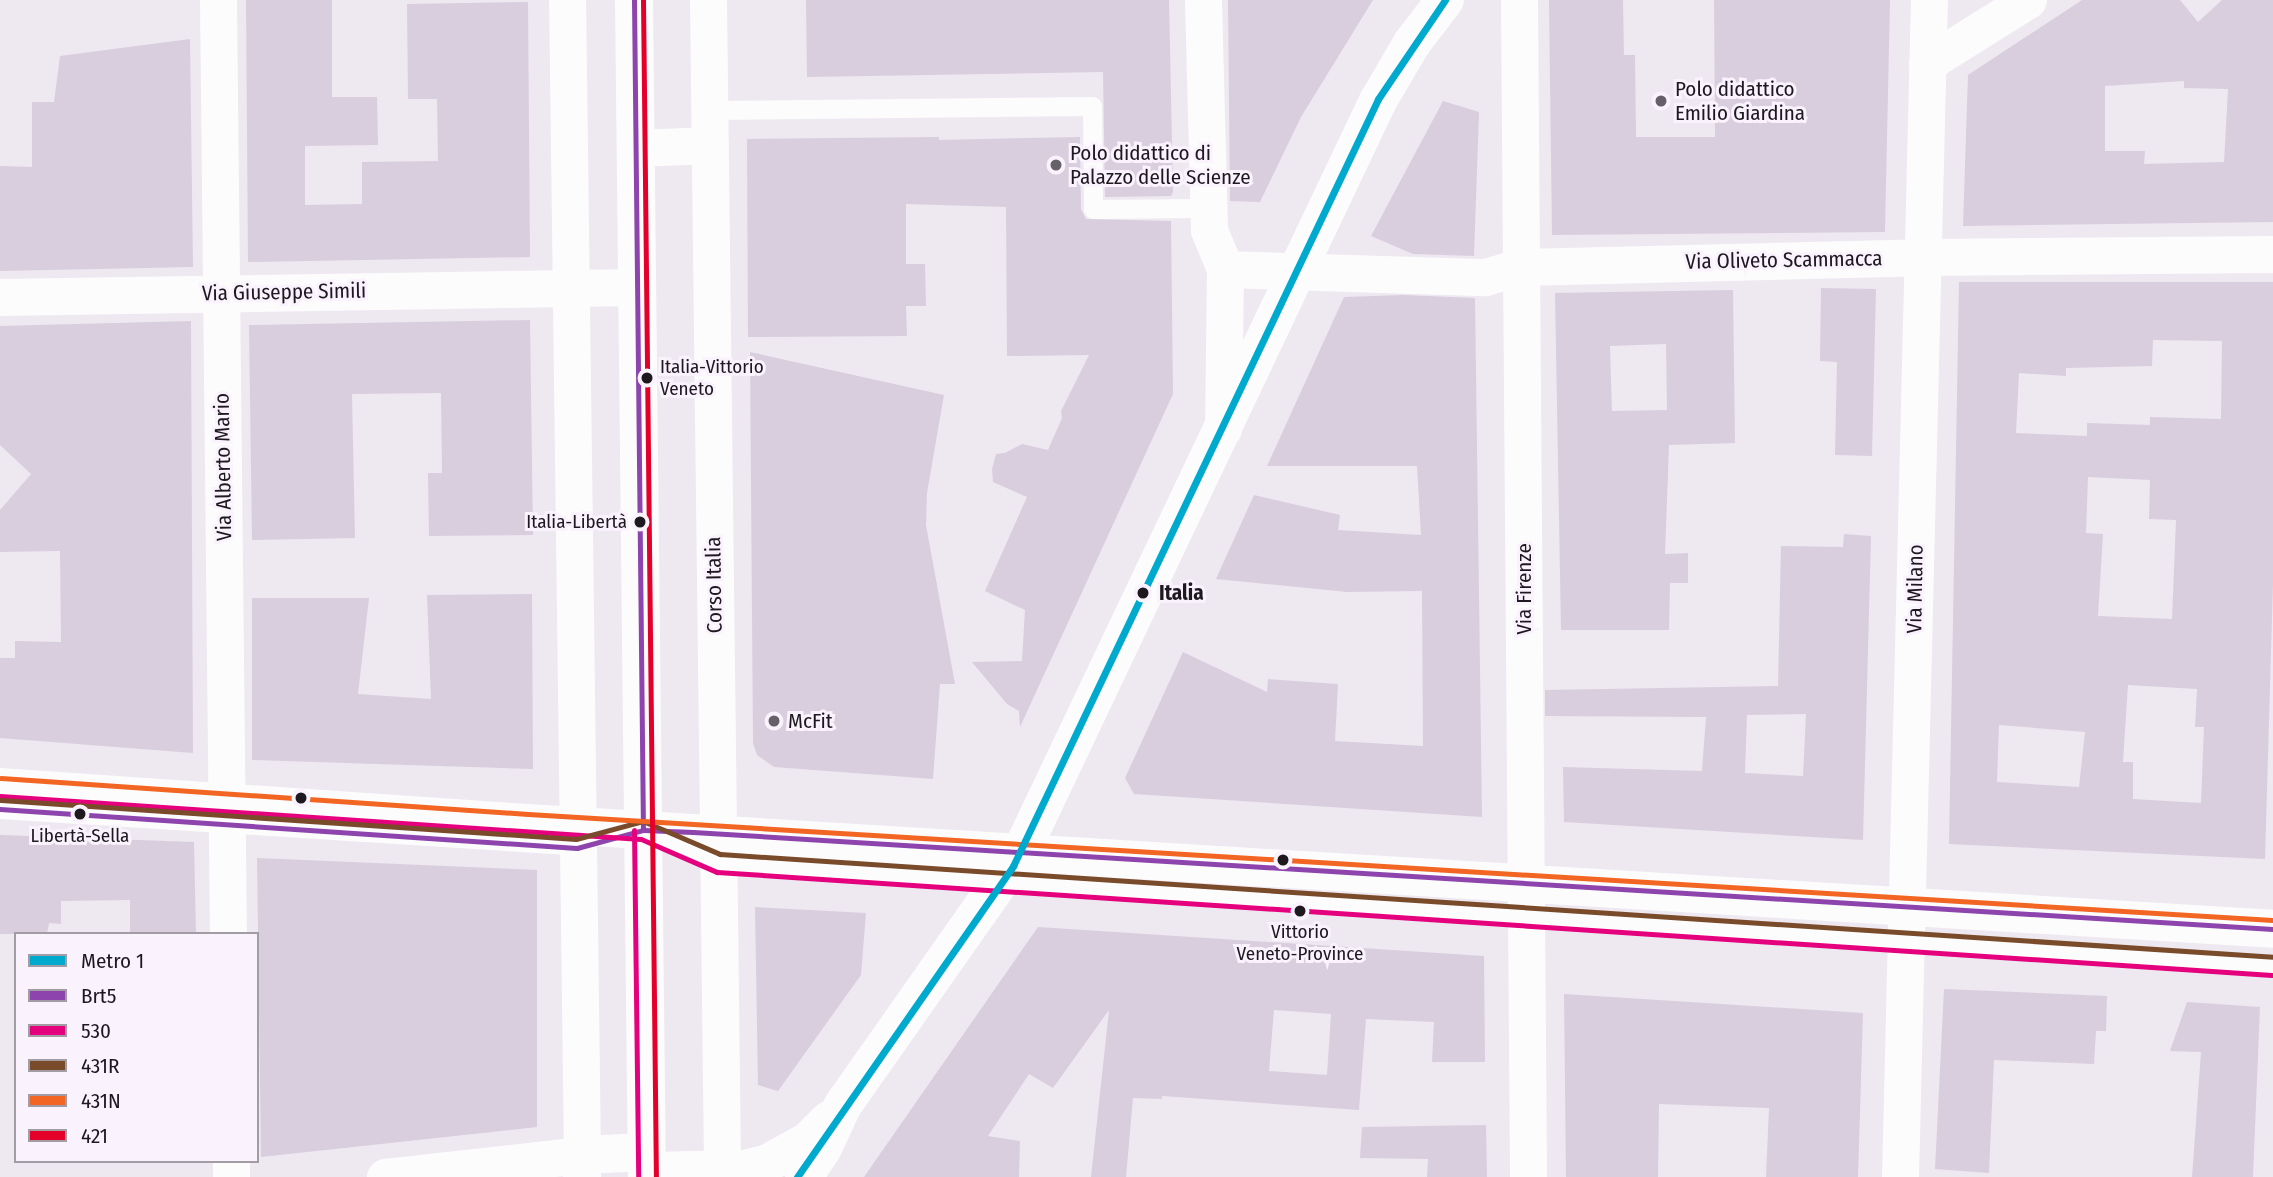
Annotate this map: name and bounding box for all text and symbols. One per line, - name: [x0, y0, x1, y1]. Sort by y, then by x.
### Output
- place label: Polo didattico Emilio Giardina: [1675, 76, 1805, 126]
- marker: Polo didattico Emilio Giardina: [1653, 93, 1669, 109]
- place label: Polo didattico di Palazzo delle Scienze: [1070, 140, 1251, 190]
- marker: Polo didattico di Palazzo delle Scienze: [1048, 157, 1064, 173]
- street label: Via Oliveto Scammacca: [1685, 246, 1883, 274]
- street label: Via Giuseppe Simili: [202, 278, 366, 306]
- place label: Italia-Vittorio Veneto: [660, 356, 764, 400]
- marker: Italia-Vittorio Veneto: [640, 371, 654, 385]
- street label: Via Alberto Mario: [209, 393, 237, 541]
- place label: Italia-Libertà: [526, 511, 627, 533]
- marker: Italia-Libertà: [633, 515, 647, 529]
- street label: Corso Italia: [701, 536, 727, 634]
- street label: Via Firenze: [1511, 543, 1537, 635]
- street label: Via Milano: [1902, 544, 1928, 634]
- place label: Italia: [1159, 580, 1204, 606]
- marker: Italia: [1133, 583, 1153, 603]
- place label: McFit: [788, 708, 833, 734]
- marker: McFit: [766, 713, 782, 729]
- unlabelled marker: [294, 791, 308, 805]
- marker: Libertà-Sella: [73, 807, 87, 821]
- place label: Libertà-Sella: [31, 825, 129, 847]
- unlabelled marker: [1276, 853, 1290, 867]
- marker: Vittorio Veneto-Province: [1293, 904, 1307, 918]
- place label: Vittorio Veneto-Province: [1237, 921, 1363, 965]
- legend: [14, 932, 259, 1163]
- text: Metro 1: [81, 948, 144, 974]
- text: Brt5: [81, 983, 116, 1009]
- text: 530: [81, 1018, 111, 1044]
- text: 431R: [81, 1053, 119, 1079]
- text: 431N: [81, 1088, 121, 1114]
- text: 421: [81, 1123, 108, 1149]

